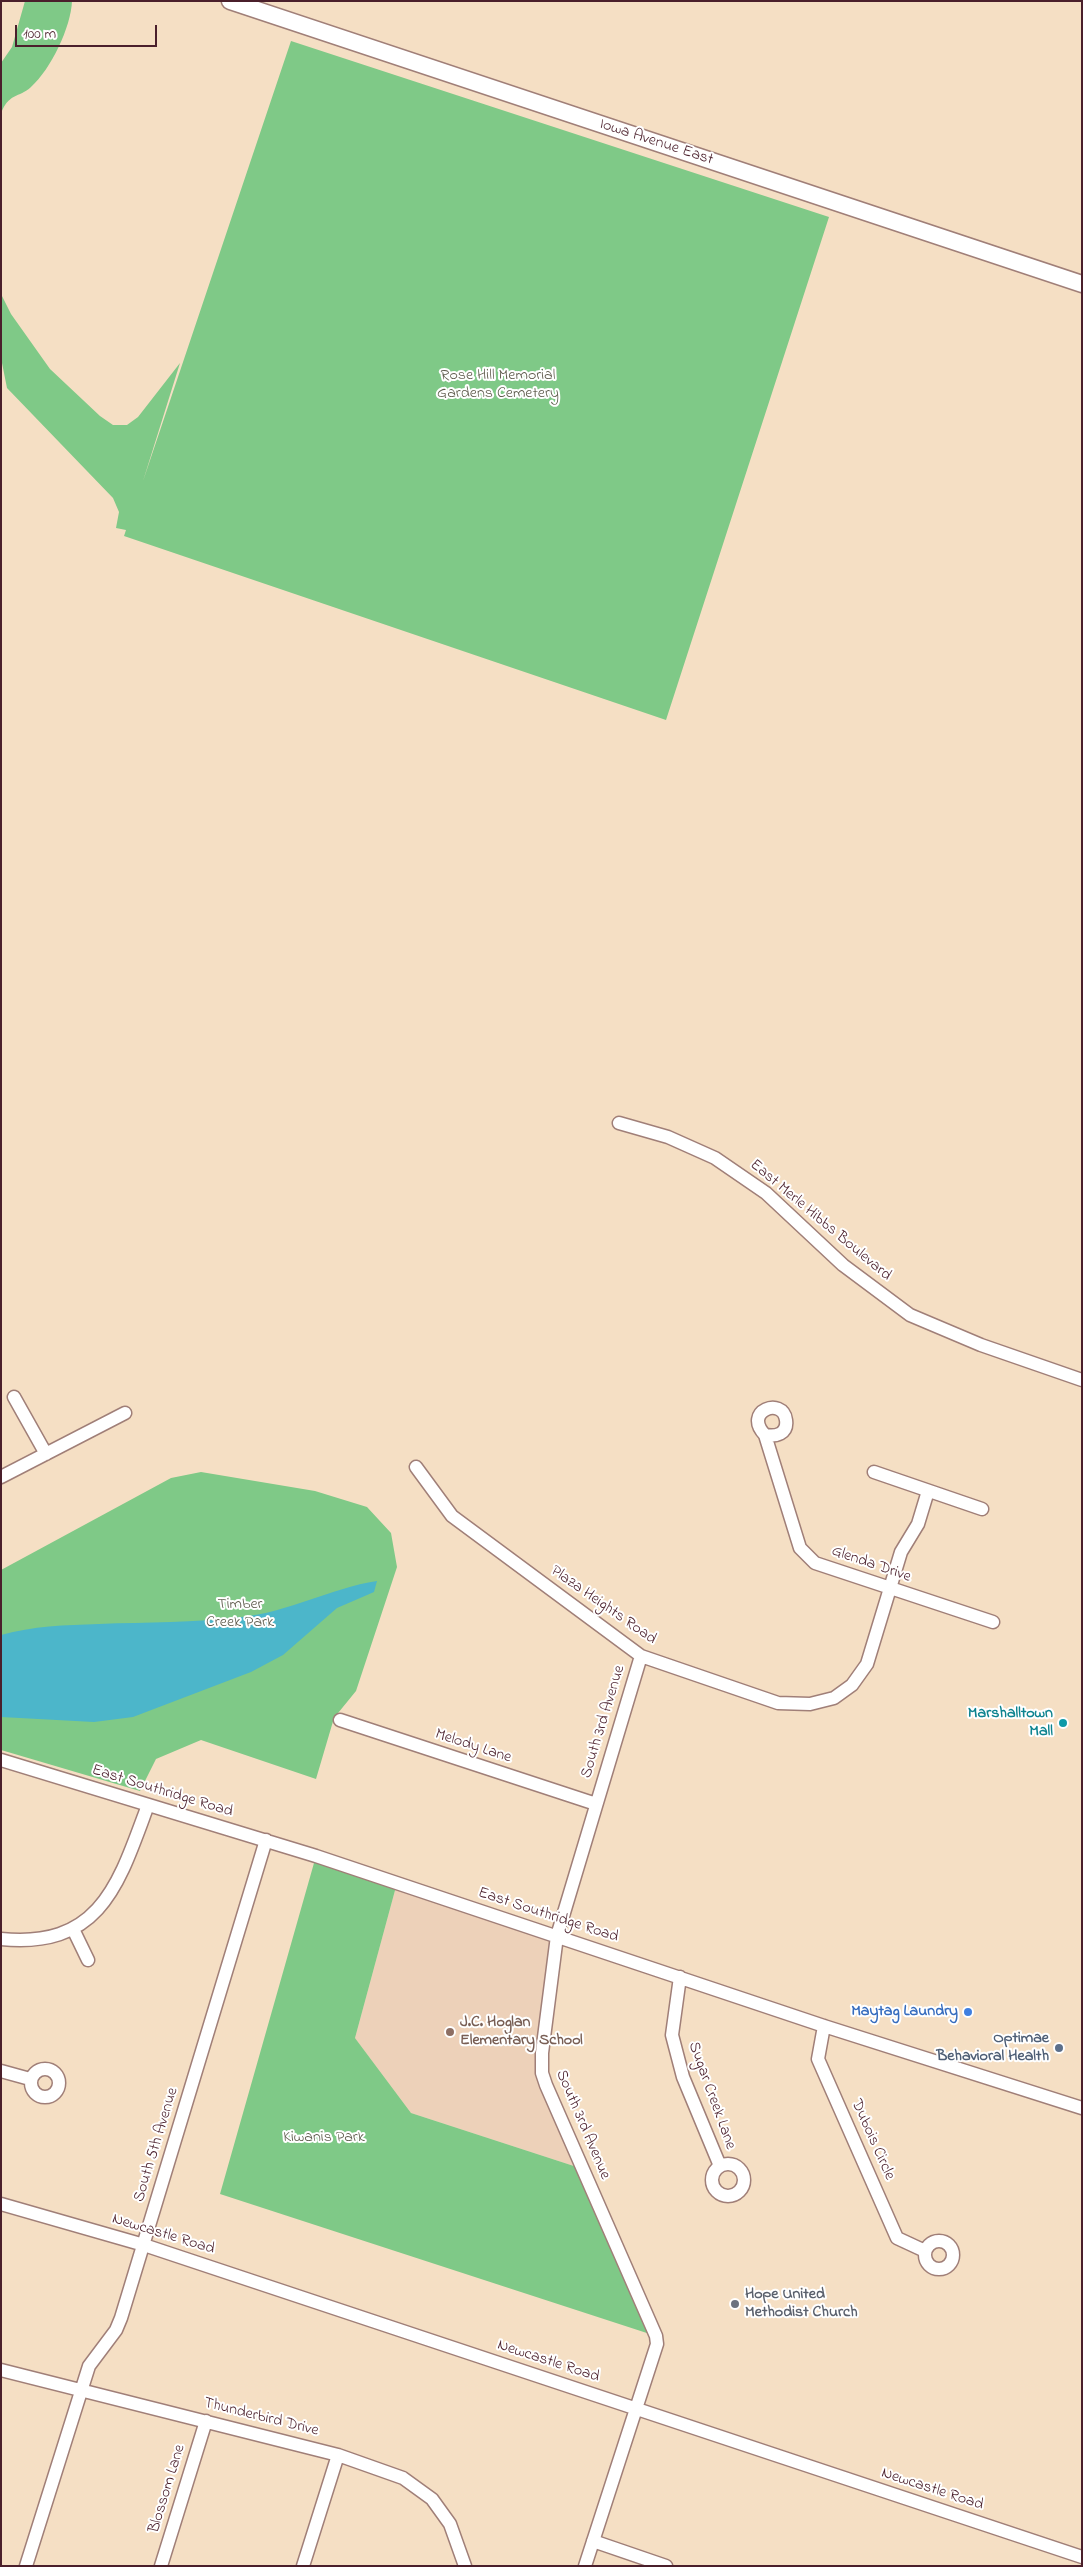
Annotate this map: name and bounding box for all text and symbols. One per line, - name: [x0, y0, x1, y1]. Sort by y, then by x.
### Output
- scale bar: [18, 15, 160, 47]
- text: 100 m: [23, 23, 56, 45]
- street label: Iowa Avenue East: [596, 115, 716, 171]
- park label: Rose Hill Memorial Gardens Cemetery: [437, 366, 559, 404]
- street label: East Merle Hibbs Boulevard: [745, 1156, 895, 1286]
- street label: Glenda Drive: [829, 1542, 913, 1588]
- street label: Plaza Heights Road: [546, 1562, 660, 1650]
- park label: Timber Creek Park: [206, 1595, 274, 1633]
- street label: South 3rd Avenue: [578, 1663, 630, 1781]
- place label: Marshalltown Mall: [968, 1704, 1053, 1742]
- marker: Marshalltown Mall: [1057, 1717, 1069, 1729]
- street label: Melody Lane: [432, 1726, 514, 1768]
- street label: East Southridge Road: [89, 1761, 235, 1823]
- street label: East Southridge Road: [475, 1884, 621, 1948]
- place label: Maytag Laundry: [851, 2002, 958, 2022]
- marker: Maytag Laundry: [962, 2006, 974, 2018]
- place label: J.C. Hoglan Elementary School: [460, 2013, 583, 2051]
- marker: J.C. Hoglan Elementary School: [444, 2026, 456, 2038]
- place label: Optimae Behavioral Health: [936, 2029, 1049, 2067]
- street label: Sugar Creek Lane: [683, 2040, 739, 2152]
- marker: Optimae Behavioral Health: [1053, 2042, 1065, 2054]
- street label: South 3rd Avenue: [550, 2067, 614, 2183]
- street label: South 5th Avenue: [130, 2085, 184, 2205]
- street label: Dubois Circle: [846, 2097, 898, 2183]
- park label: Kiwanis Park: [283, 2128, 365, 2148]
- street label: Newcastle Road: [109, 2210, 217, 2260]
- place label: Hope United Methodist Church: [745, 2285, 858, 2323]
- marker: Hope United Methodist Church: [729, 2298, 741, 2310]
- street label: Newcastle Road: [495, 2336, 601, 2388]
- street label: Thunderbird Drive: [202, 2394, 320, 2442]
- street label: Blossom Lane: [145, 2442, 191, 2536]
- street label: Newcastle Road: [879, 2464, 985, 2516]

